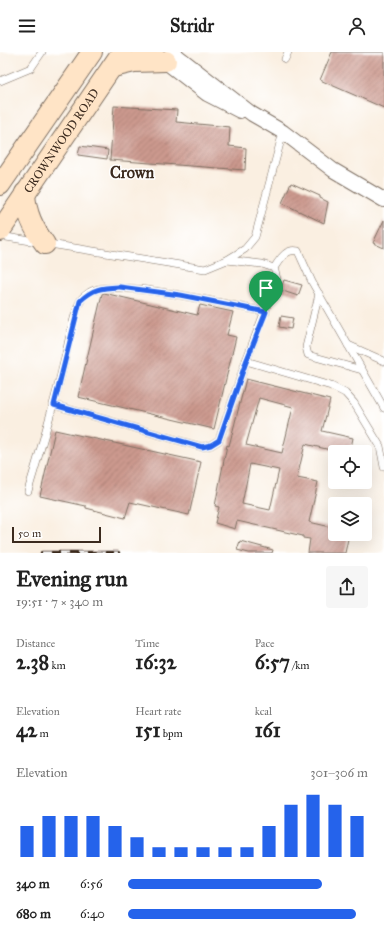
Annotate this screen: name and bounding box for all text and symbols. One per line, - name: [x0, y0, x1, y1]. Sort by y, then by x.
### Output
- icon: menu: [16, 15, 38, 37]
- text: Stridr: [170, 15, 214, 37]
- icon: person: [346, 15, 368, 37]
- street label: CROWNWOOD ROAD: [21, 86, 102, 196]
- district label: Crown: [110, 163, 154, 182]
- pin: [249, 271, 283, 312]
- icon: arrive: [255, 277, 277, 299]
- map controls: [328, 445, 372, 541]
- button: locate: [328, 445, 372, 489]
- button: layers: [328, 497, 372, 541]
- scale bar: [12, 525, 101, 544]
- text: 50 m: [18, 527, 41, 540]
- text: Evening run: [16, 565, 128, 592]
- button: share: [326, 566, 368, 608]
- text: 19:51 · 7 × 340 m: [16, 594, 103, 610]
- text: Distance: [16, 637, 55, 650]
- text: Time: [135, 637, 160, 650]
- text: Pace: [255, 637, 275, 650]
- text: 2.38: [16, 650, 49, 674]
- text: 16:32: [135, 650, 176, 674]
- text: 6:57: [255, 650, 290, 674]
- text: km: [49, 659, 66, 672]
- text: /km: [290, 659, 310, 672]
- text: Elevation: [16, 705, 60, 718]
- text: Heart rate: [135, 705, 182, 718]
- text: kcal: [255, 705, 272, 718]
- text: 42: [16, 718, 37, 742]
- text: 151: [135, 718, 160, 742]
- text: 161: [255, 718, 281, 742]
- text: m: [37, 727, 49, 740]
- text: bpm: [160, 727, 183, 740]
- text: Elevation: [16, 765, 68, 781]
- text: 301–306 m: [310, 765, 368, 781]
- text: 340 m: [16, 876, 50, 892]
- text: 6:56: [80, 876, 103, 892]
- text: 680 m: [16, 906, 51, 922]
- text: 6:40: [80, 906, 105, 922]

